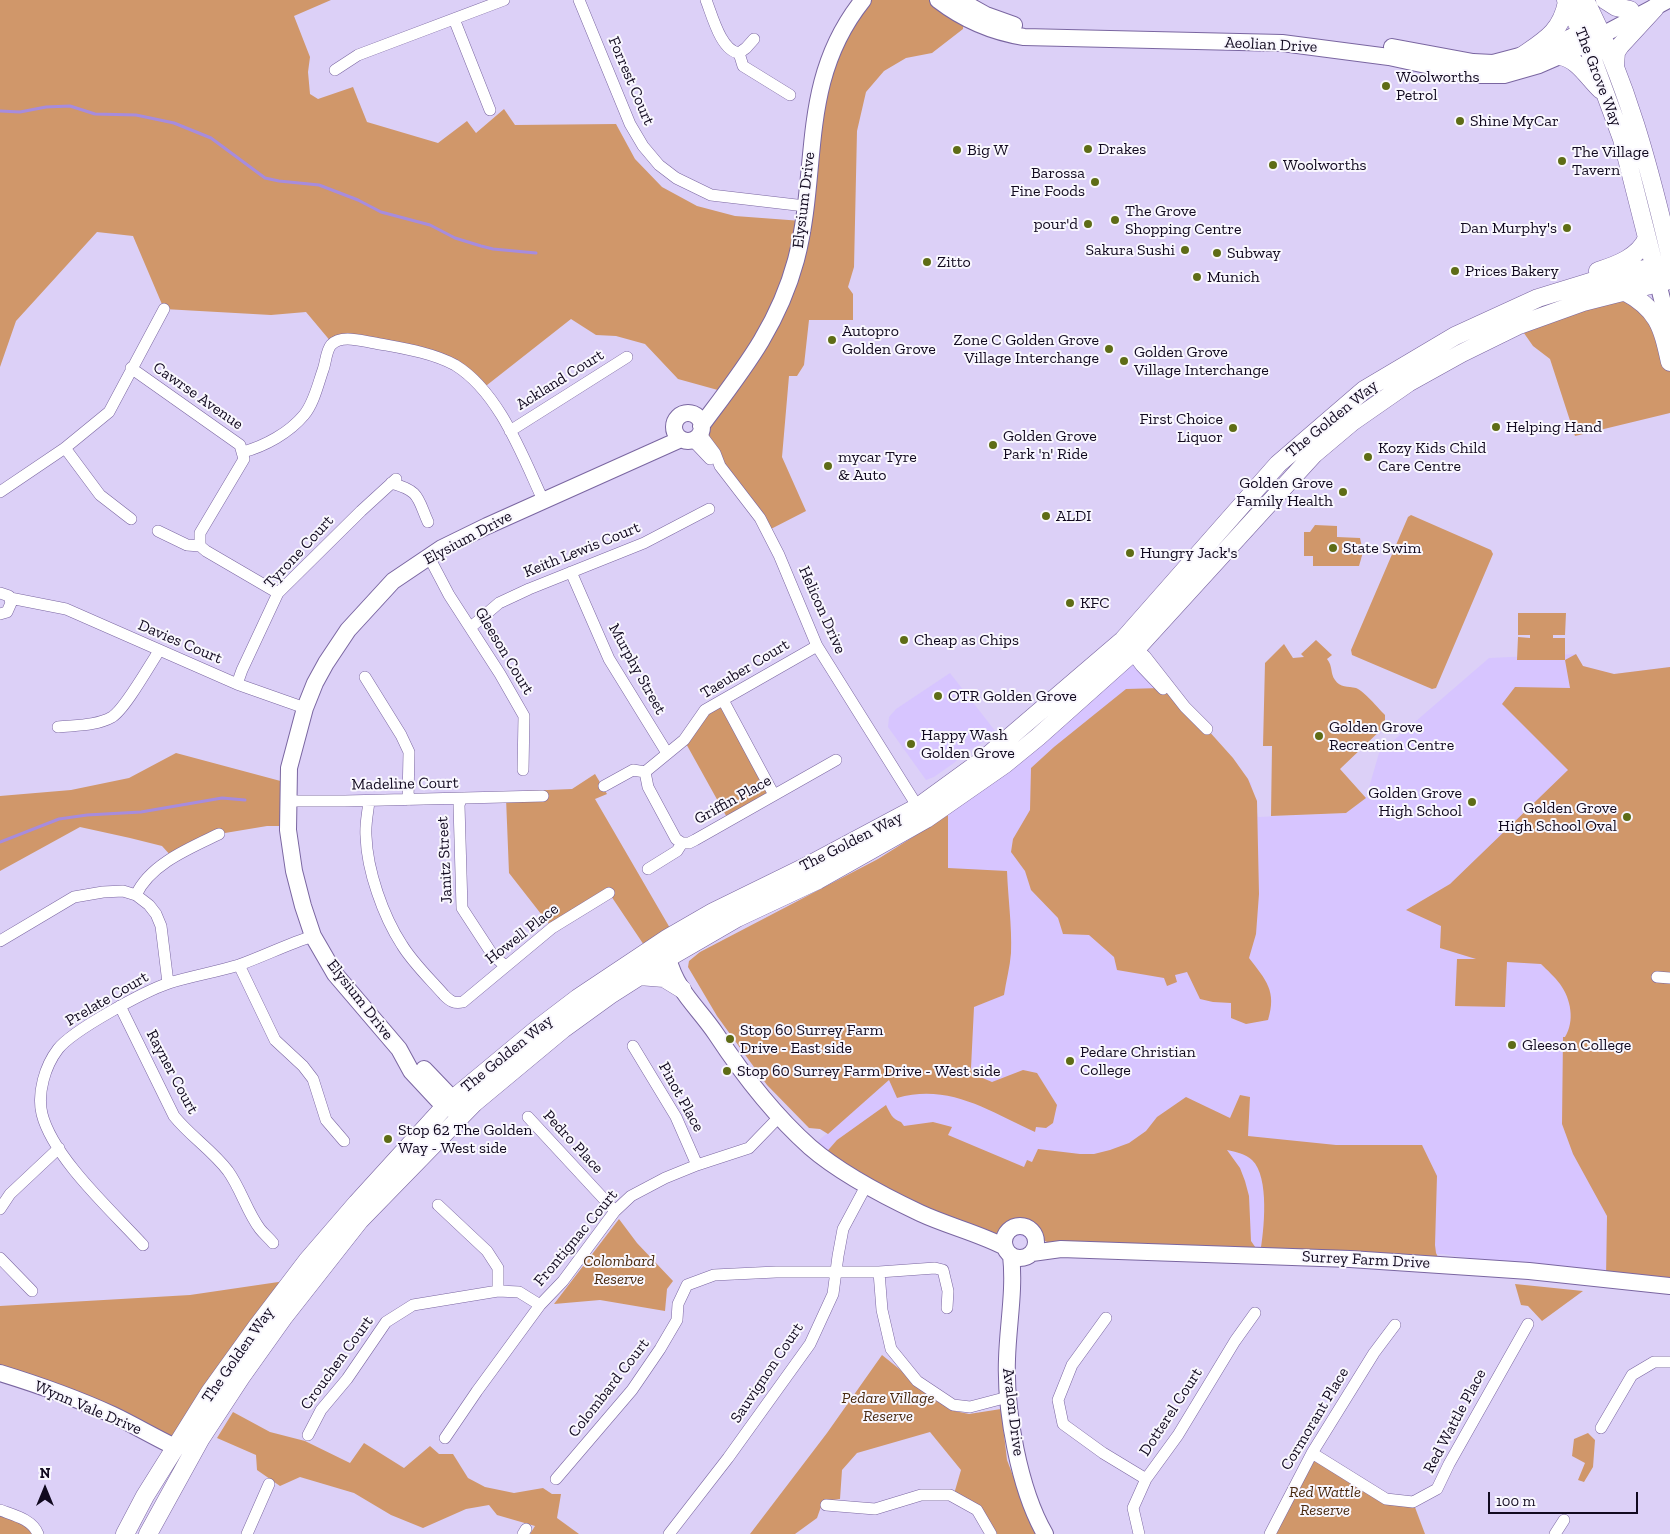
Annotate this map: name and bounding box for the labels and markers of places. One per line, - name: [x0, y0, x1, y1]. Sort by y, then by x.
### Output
- place label: Woolworths Petrol: [1396, 67, 1480, 105]
- marker: Woolworths Petrol: [1380, 80, 1392, 92]
- place label: Shine MyCar: [1470, 111, 1559, 131]
- marker: Shine MyCar: [1454, 115, 1466, 127]
- place label: Drakes: [1098, 139, 1146, 159]
- place label: Big W: [967, 140, 1008, 160]
- place label: The Village Tavern: [1572, 142, 1649, 180]
- marker: Drakes: [1082, 143, 1094, 155]
- marker: Big W: [951, 144, 963, 156]
- place label: Woolworths: [1283, 155, 1367, 175]
- marker: The Village Tavern: [1556, 155, 1568, 167]
- marker: Woolworths: [1267, 159, 1279, 171]
- place label: Barossa Fine Foods: [1010, 163, 1085, 201]
- marker: Barossa Fine Foods: [1089, 176, 1101, 188]
- place label: The Grove Shopping Centre: [1125, 201, 1242, 239]
- place label: pour'd: [1034, 214, 1078, 234]
- marker: The Grove Shopping Centre: [1109, 214, 1121, 226]
- marker: pour'd: [1082, 218, 1094, 230]
- place label: Dan Murphy's: [1460, 218, 1557, 238]
- marker: Dan Murphy's: [1561, 222, 1573, 234]
- place label: Sakura Sushi: [1085, 240, 1175, 260]
- place label: Subway: [1227, 243, 1281, 263]
- marker: Sakura Sushi: [1179, 244, 1191, 256]
- marker: Subway: [1211, 247, 1223, 259]
- place label: Zitto: [937, 252, 971, 272]
- marker: Zitto: [921, 256, 933, 268]
- place label: Prices Bakery: [1465, 261, 1559, 281]
- marker: Prices Bakery: [1449, 265, 1461, 277]
- place label: Munich: [1207, 267, 1260, 287]
- marker: Munich: [1191, 271, 1203, 283]
- place label: Autopro Golden Grove: [842, 321, 936, 359]
- place label: Zone C Golden Grove Village Interchange: [954, 330, 1099, 368]
- marker: Autopro Golden Grove: [826, 334, 838, 346]
- place label: Golden Grove Village Interchange: [1134, 342, 1269, 380]
- marker: Zone C Golden Grove Village Interchange: [1103, 343, 1115, 355]
- marker: Golden Grove Village Interchange: [1118, 355, 1130, 367]
- place label: First Choice Liquor: [1139, 409, 1223, 447]
- place label: Helping Hand: [1506, 417, 1602, 437]
- marker: Helping Hand: [1490, 421, 1502, 433]
- marker: First Choice Liquor: [1227, 422, 1239, 434]
- place label: Golden Grove Park 'n' Ride: [1003, 426, 1097, 464]
- place label: Kozy Kids Child Care Centre: [1378, 438, 1486, 476]
- marker: Golden Grove Park 'n' Ride: [987, 439, 999, 451]
- place label: mycar Tyre & Auto: [838, 447, 917, 485]
- marker: Kozy Kids Child Care Centre: [1362, 451, 1374, 463]
- marker: mycar Tyre & Auto: [822, 460, 834, 472]
- place label: Golden Grove Family Health: [1236, 473, 1333, 511]
- marker: Golden Grove Family Health: [1337, 486, 1349, 498]
- place label: ALDI: [1056, 506, 1091, 526]
- marker: ALDI: [1040, 510, 1052, 522]
- place label: State Swim: [1343, 538, 1421, 558]
- marker: State Swim: [1327, 542, 1339, 554]
- place label: Hungry Jack's: [1140, 543, 1238, 563]
- marker: Hungry Jack's: [1124, 547, 1136, 559]
- place label: KFC: [1080, 593, 1110, 613]
- marker: KFC: [1064, 597, 1076, 609]
- place label: Cheap as Chips: [914, 630, 1019, 650]
- marker: Cheap as Chips: [898, 634, 910, 646]
- place label: OTR Golden Grove: [948, 686, 1077, 706]
- marker: OTR Golden Grove: [932, 690, 944, 702]
- place label: Golden Grove Recreation Centre: [1329, 717, 1454, 755]
- place label: Happy Wash Golden Grove: [921, 725, 1015, 763]
- marker: Golden Grove Recreation Centre: [1313, 730, 1325, 742]
- marker: Happy Wash Golden Grove: [905, 738, 917, 750]
- place label: Golden Grove High School: [1368, 783, 1462, 821]
- marker: Golden Grove High School: [1466, 796, 1478, 808]
- place label: Golden Grove High School Oval: [1498, 798, 1617, 836]
- marker: Golden Grove High School Oval: [1621, 811, 1633, 823]
- place label: Stop 60 Surrey Farm Drive - East side: [740, 1020, 883, 1058]
- marker: Stop 60 Surrey Farm Drive - East side: [724, 1033, 736, 1045]
- place label: Gleeson College: [1522, 1035, 1631, 1055]
- marker: Gleeson College: [1506, 1039, 1518, 1051]
- place label: Pedare Christian College: [1080, 1042, 1196, 1080]
- marker: Pedare Christian College: [1064, 1055, 1076, 1067]
- place label: Stop 60 Surrey Farm Drive - West side: [737, 1061, 1001, 1081]
- marker: Stop 60 Surrey Farm Drive - West side: [721, 1065, 733, 1077]
- place label: Stop 62 The Golden Way - West side: [398, 1120, 532, 1158]
- marker: Stop 62 The Golden Way - West side: [382, 1133, 394, 1145]

